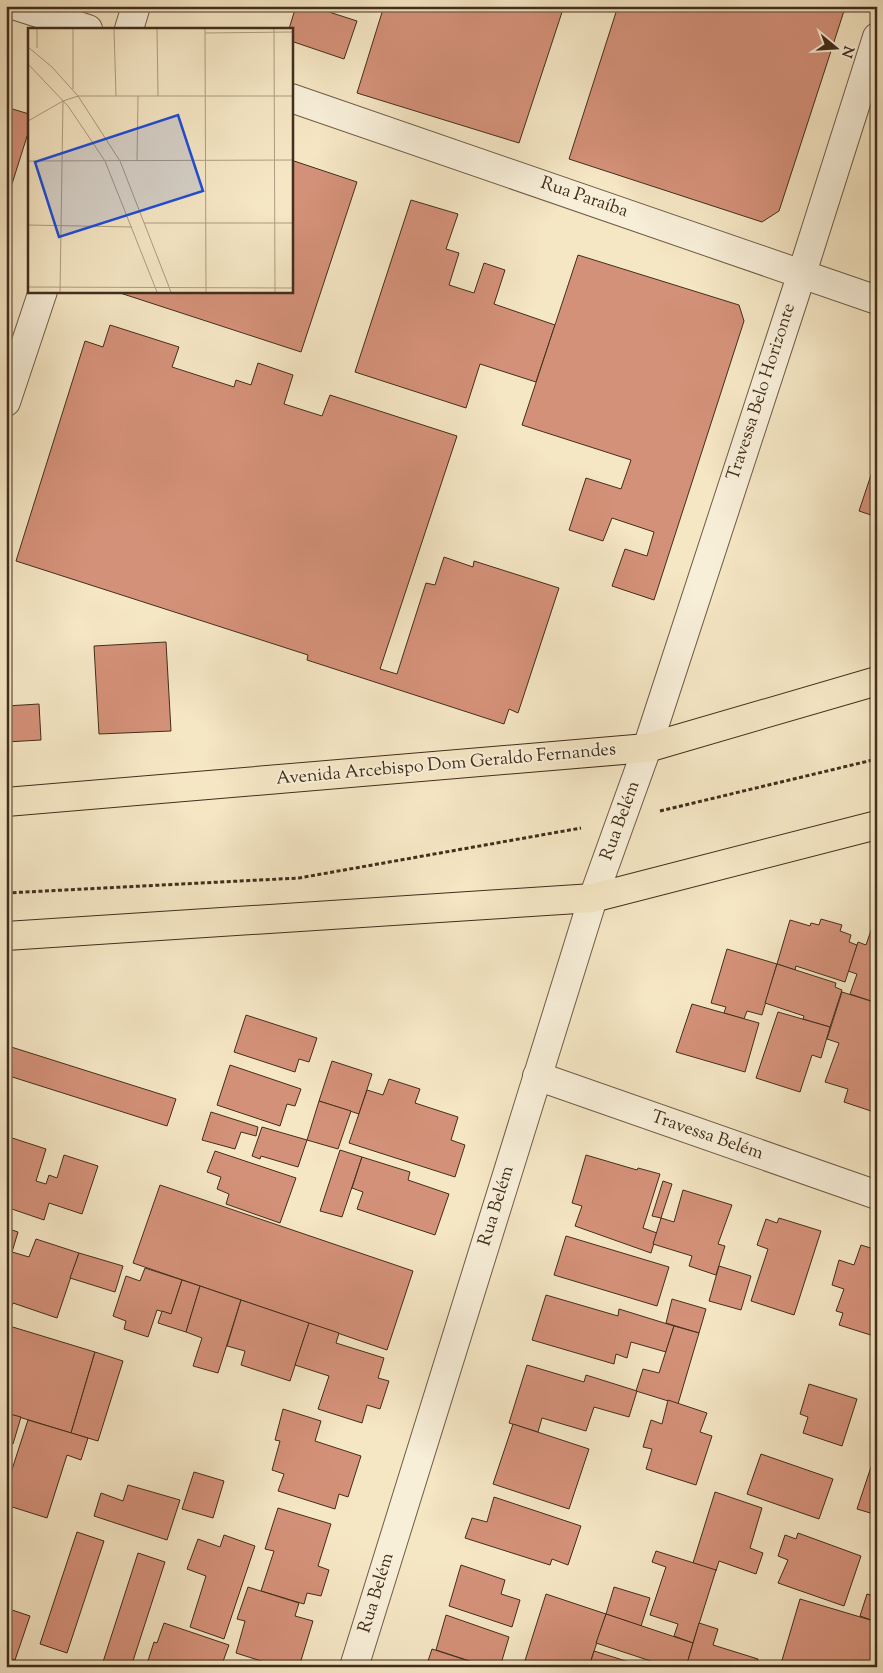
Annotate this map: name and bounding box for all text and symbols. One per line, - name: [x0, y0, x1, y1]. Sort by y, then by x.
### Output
- north arrow: [810, 22, 860, 72]
- inset map: [28, 28, 292, 292]
- text: N: [835, 43, 858, 60]
- street label: Rua Paraíba: [537, 171, 631, 225]
- street label: Travessa Belo Horizonte: [721, 300, 803, 484]
- street label: Avenida Arcebispo Dom Geraldo Fernandes: [275, 737, 617, 793]
- street label: Rua Belém: [595, 778, 647, 864]
- street label: Travessa Belém: [647, 1105, 767, 1167]
- street label: Rua Belém: [472, 1163, 522, 1249]
- street label: Rua Belém: [352, 1550, 402, 1636]

